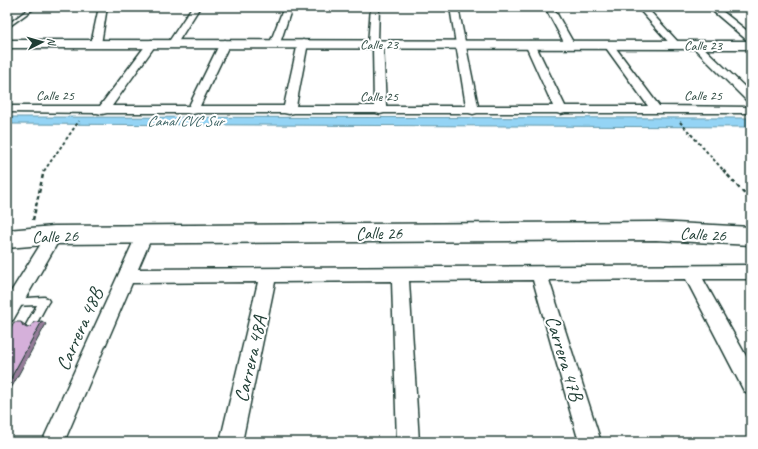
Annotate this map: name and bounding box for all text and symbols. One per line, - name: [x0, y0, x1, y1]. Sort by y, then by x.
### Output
- north arrow: [22, 22, 62, 62]
- street label: Calle 23: [360, 36, 400, 53]
- text: N: [45, 37, 59, 47]
- street label: Calle 23: [684, 37, 724, 54]
- street label: Calle 25: [36, 87, 75, 104]
- street label: Calle 25: [684, 87, 723, 104]
- street label: Calle 25: [360, 88, 399, 105]
- water label: Canal CVC Sur: [147, 112, 225, 131]
- street label: Calle 26: [356, 223, 403, 244]
- street label: Calle 26: [679, 223, 728, 246]
- street label: Calle 26: [32, 225, 80, 248]
- street label: Carrera 48B: [50, 283, 109, 374]
- street label: Carrera 48A: [228, 313, 273, 404]
- street label: Carrera 47B: [540, 313, 590, 405]

